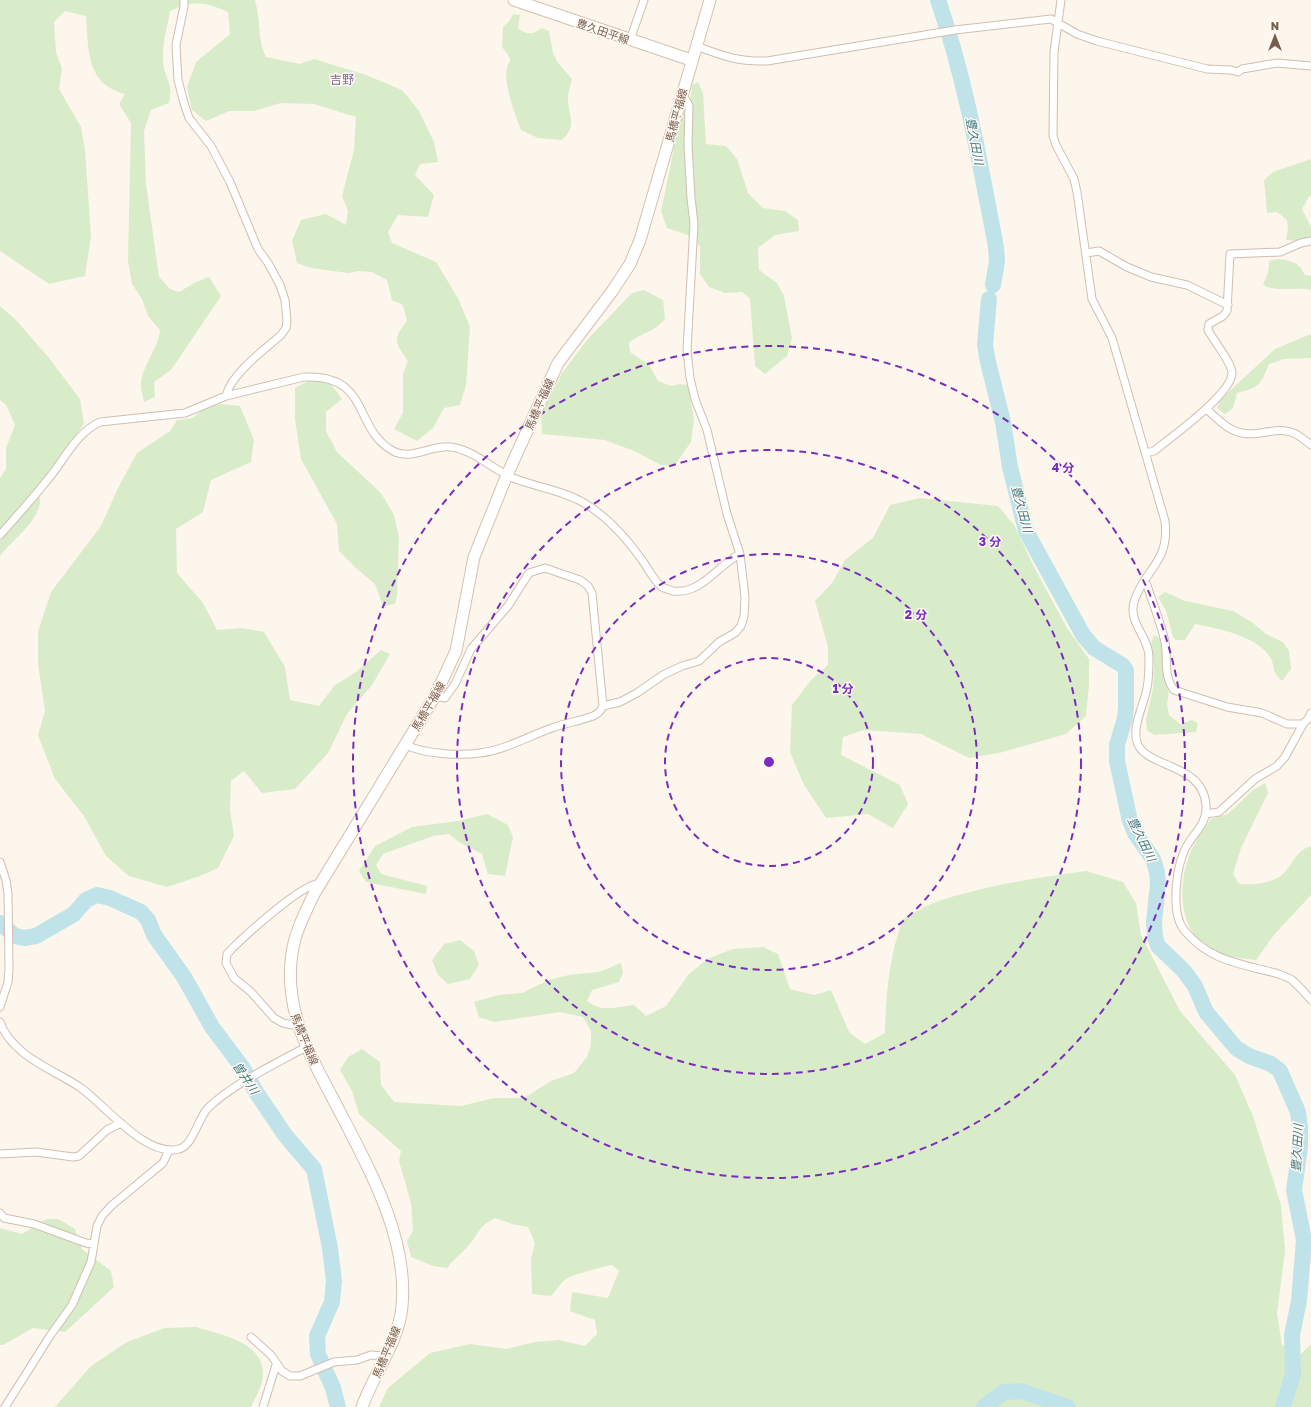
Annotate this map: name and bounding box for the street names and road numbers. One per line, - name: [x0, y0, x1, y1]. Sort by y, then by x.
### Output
- street label: 豊久田平線: [575, 16, 631, 46]
- street label: 馬橋平福線: [663, 87, 689, 143]
- street label: 馬橋平福線: [522, 376, 556, 432]
- street label: 馬橋平福線: [409, 679, 447, 733]
- street label: 馬橋平福線: [289, 1011, 321, 1067]
- street label: 馬橋平福線: [369, 1324, 403, 1380]

